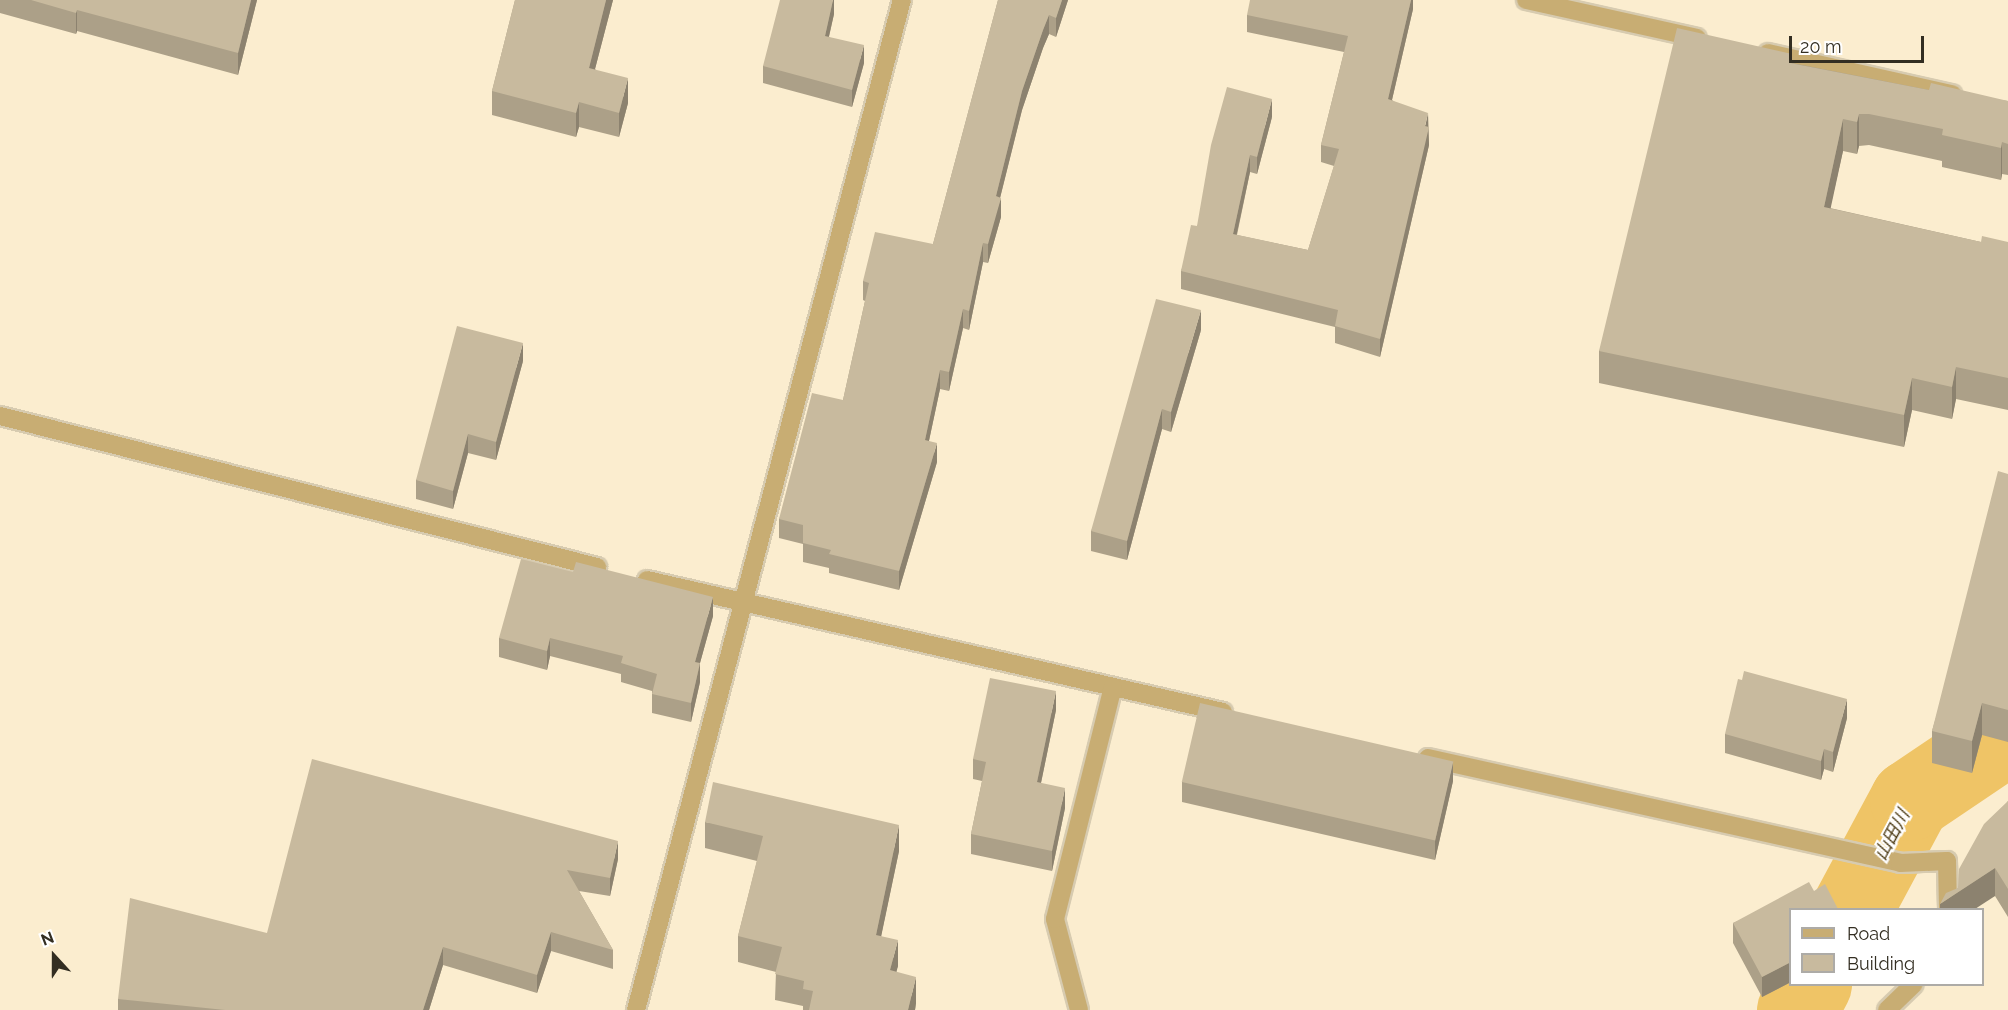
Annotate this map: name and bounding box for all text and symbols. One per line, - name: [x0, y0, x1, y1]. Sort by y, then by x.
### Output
- scale bar: [1792, 24, 1927, 62]
- text: 20 m: [1800, 36, 1842, 57]
- water label: 山田川: [1870, 806, 1914, 864]
- legend: [1789, 908, 1984, 986]
- text: Road: [1847, 923, 1890, 944]
- north arrow: [24, 926, 84, 986]
- text: N: [38, 928, 56, 950]
- text: Building: [1847, 953, 1915, 974]

